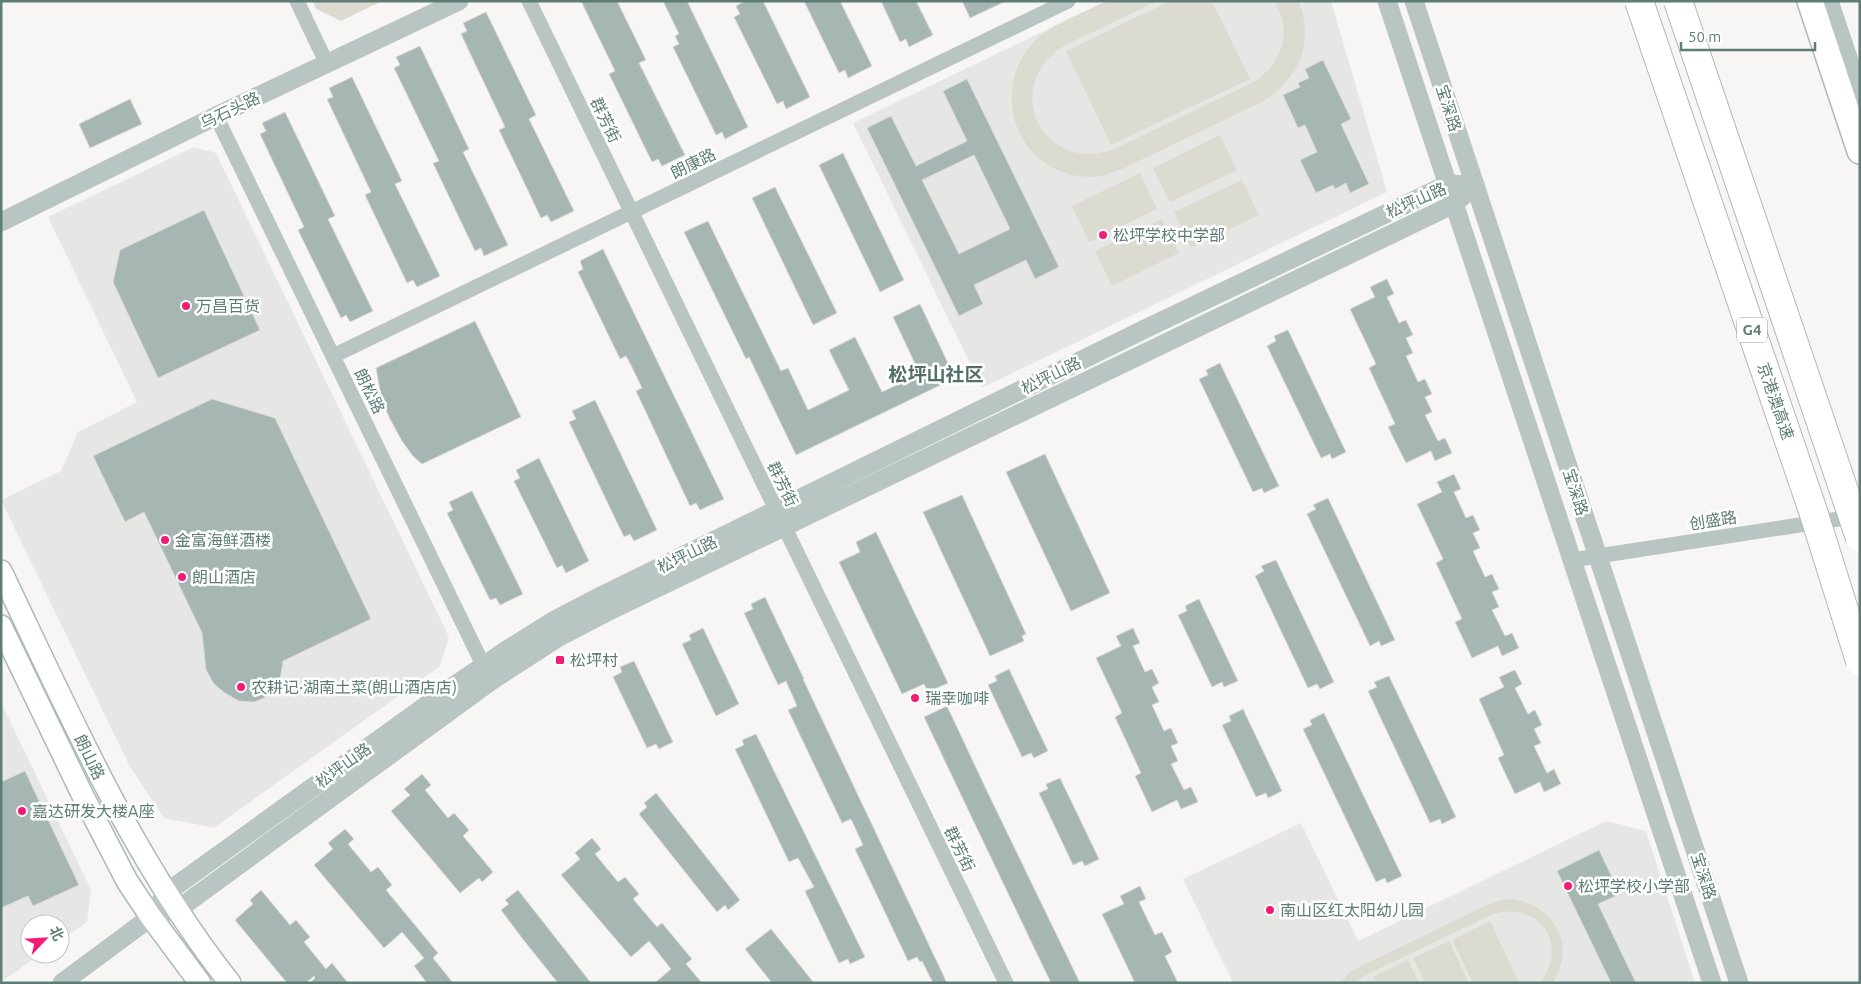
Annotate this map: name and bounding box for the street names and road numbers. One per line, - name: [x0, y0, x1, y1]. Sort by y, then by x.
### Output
- street label: 宝深路: [1433, 82, 1465, 134]
- street label: 乌石头路: [197, 88, 263, 132]
- street label: 群芳街: [587, 94, 625, 146]
- street label: 朗康路: [667, 144, 719, 182]
- street label: 松坪山路: [1383, 179, 1449, 221]
- road number: G4: [1737, 318, 1767, 342]
- street label: 松坪山路: [1018, 353, 1084, 397]
- street label: 京港澳高速: [1754, 360, 1798, 442]
- street label: 朗松路: [351, 365, 389, 417]
- street label: 群芳街: [764, 458, 802, 510]
- street label: 宝深路: [1560, 466, 1592, 518]
- street label: 创盛路: [1688, 507, 1738, 533]
- street label: 松坪山路: [654, 532, 720, 576]
- street label: 朗山路: [71, 731, 109, 783]
- street label: 松坪山路: [312, 739, 374, 791]
- street label: 群芳街: [941, 823, 979, 875]
- street label: 宝深路: [1688, 850, 1720, 902]

